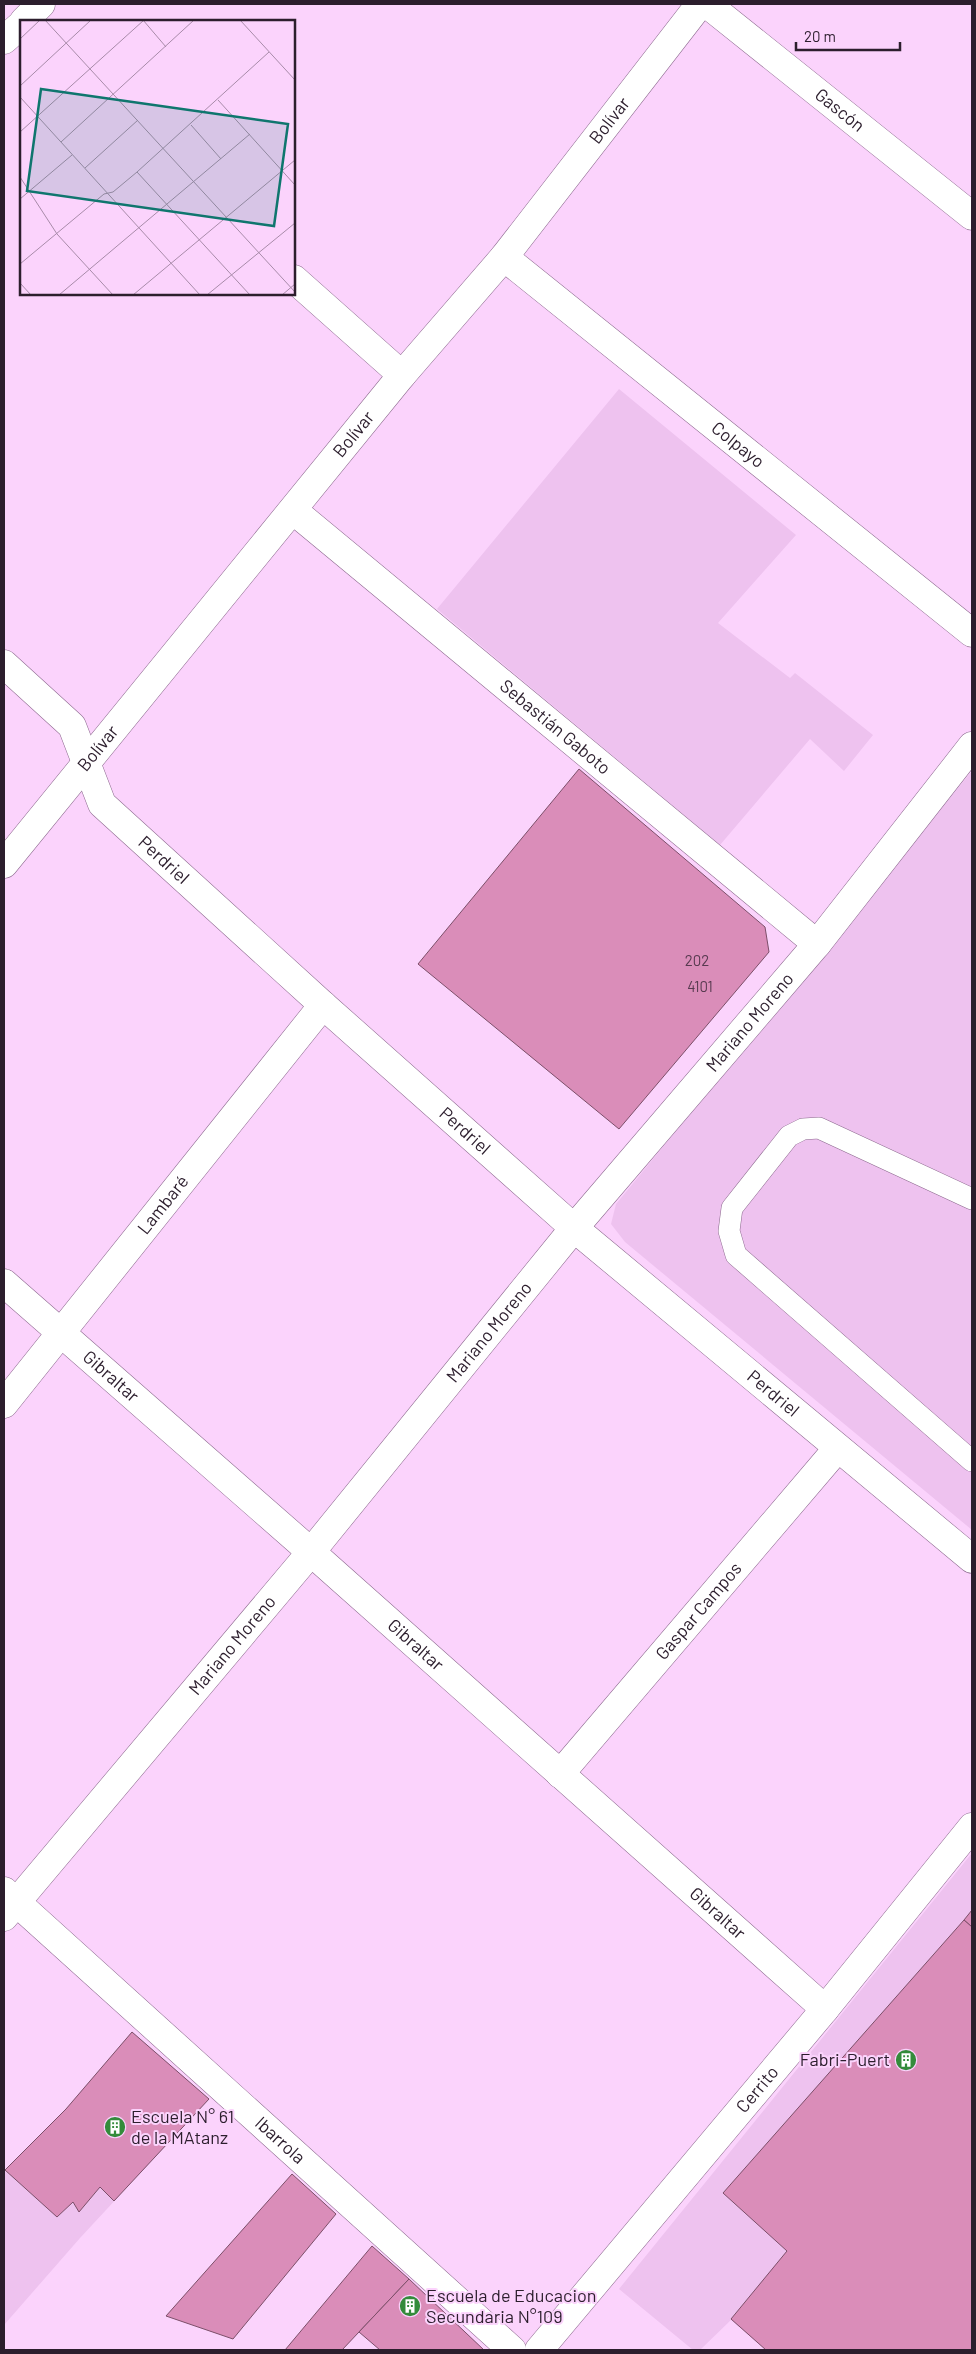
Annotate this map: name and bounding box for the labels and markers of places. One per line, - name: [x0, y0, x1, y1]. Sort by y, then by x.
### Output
- place label: Fabri-Puert: [800, 2048, 890, 2070]
- building icon: Fabri-Puert: [894, 2048, 918, 2072]
- place label: Escuela N° 61 de la MAtanz: [131, 2105, 234, 2148]
- building icon: Escuela N° 61 de la MAtanz: [103, 2115, 127, 2139]
- place label: Escuela de Educacion Secundaria N°109: [426, 2284, 597, 2327]
- building icon: Escuela de Educacion Secundaria N°109: [398, 2294, 422, 2318]

